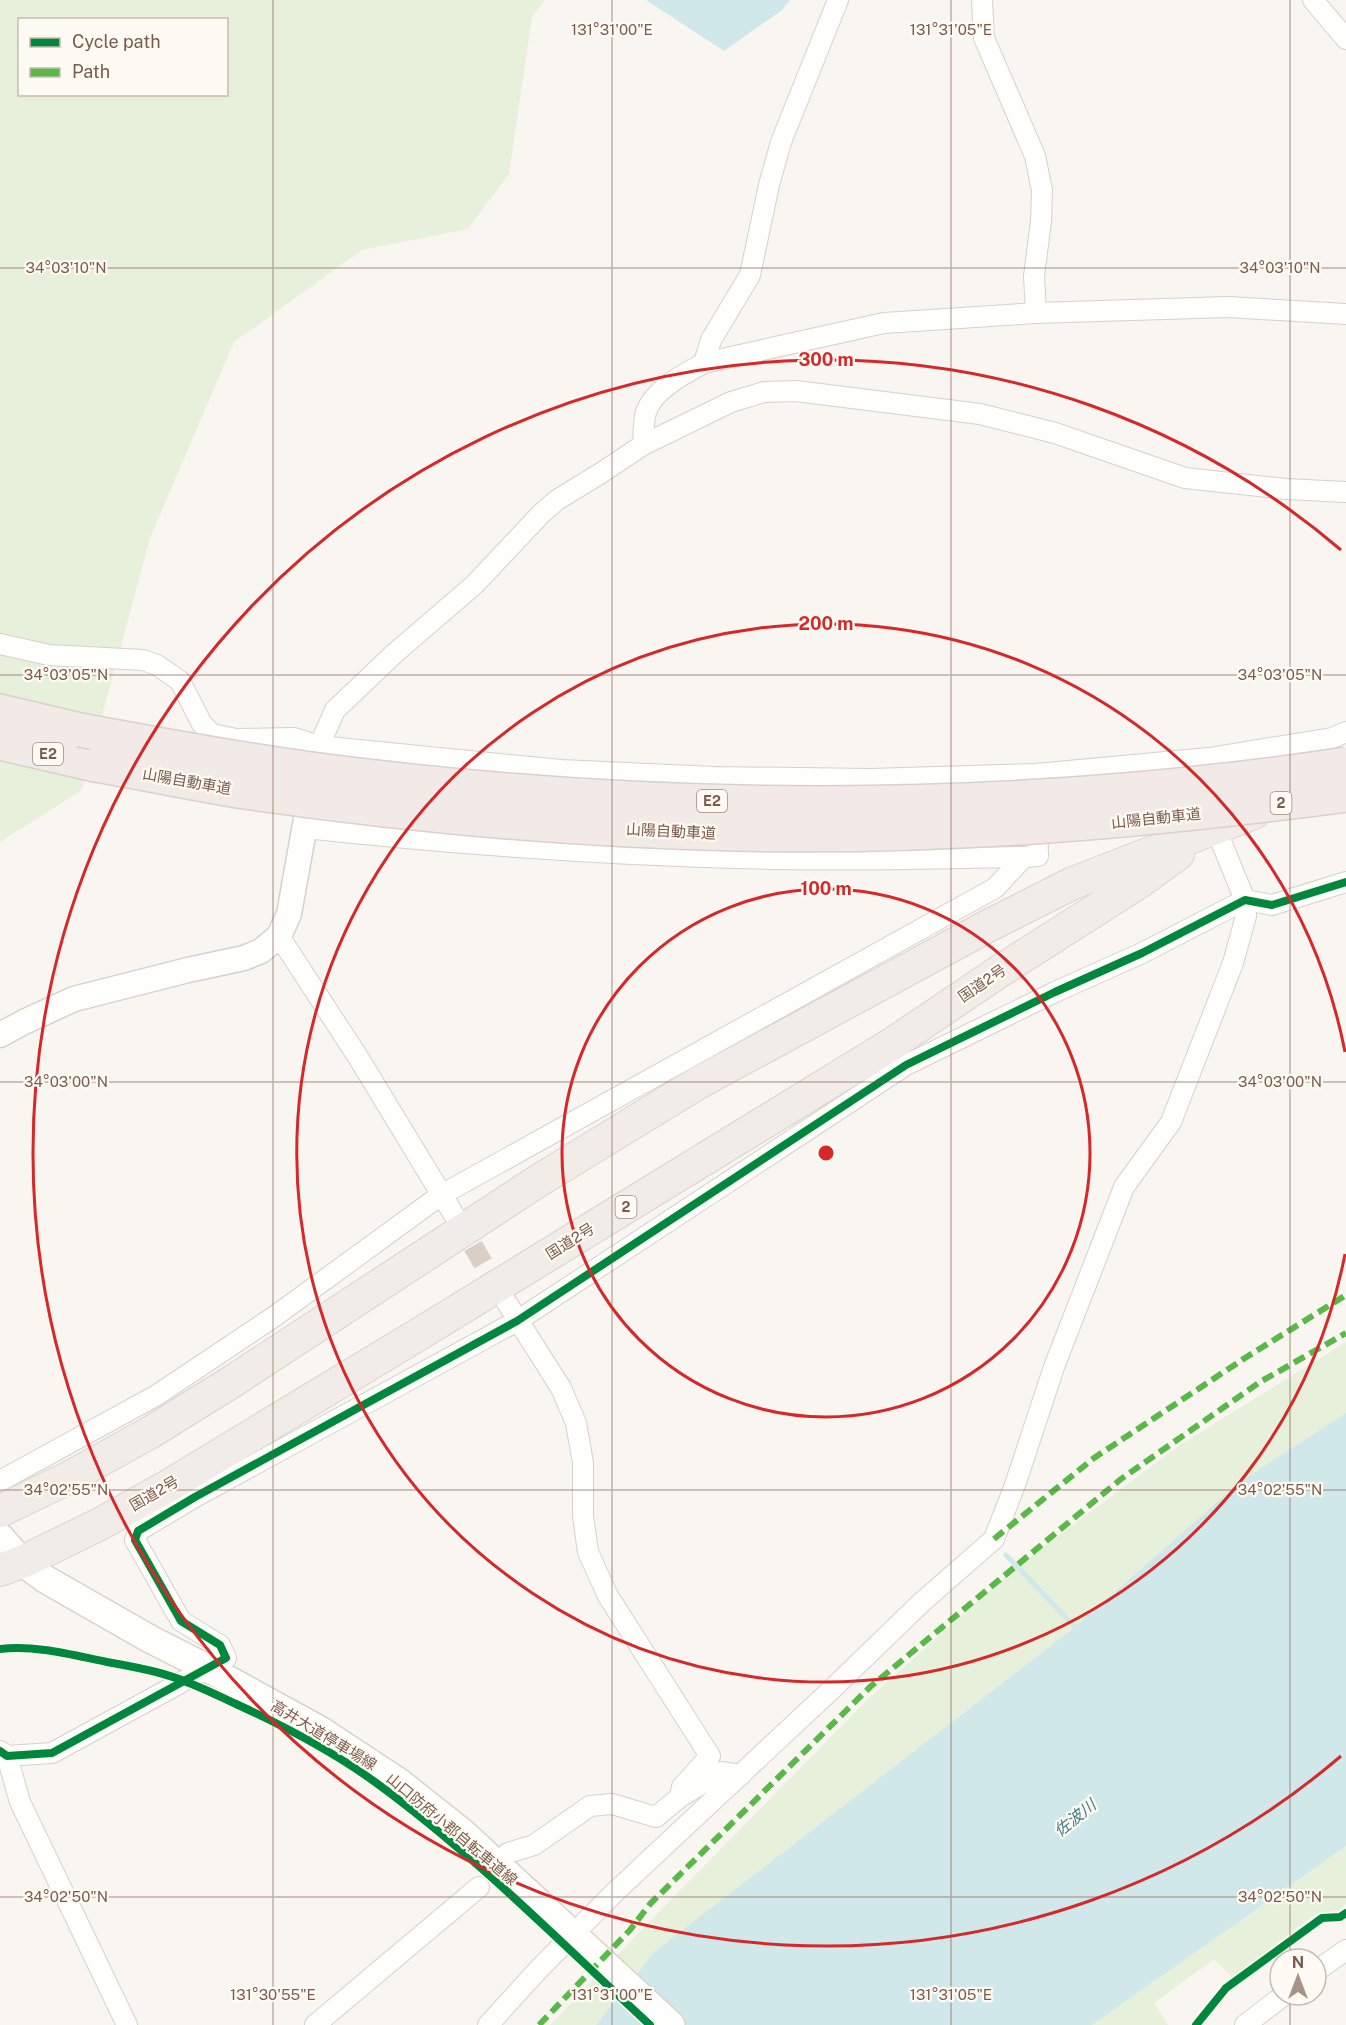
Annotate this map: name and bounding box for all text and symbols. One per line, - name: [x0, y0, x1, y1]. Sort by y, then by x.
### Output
- legend: [18, 18, 228, 96]
- text: 131°31'00"E: [571, 21, 653, 38]
- text: 131°31'05"E: [910, 21, 992, 38]
- text: Cycle path: [72, 31, 161, 52]
- text: Path: [72, 61, 110, 82]
- text: 34°03'10"N: [25, 259, 107, 276]
- text: 34°03'10"N: [1239, 259, 1321, 276]
- text: 300 m: [798, 349, 854, 370]
- text: 200 m: [799, 613, 853, 634]
- text: 34°03'05"N: [24, 666, 108, 683]
- text: 34°03'05"N: [1238, 666, 1322, 683]
- road number: E2: [33, 743, 63, 765]
- street label: 山陽自動車道: [141, 765, 233, 797]
- road number: E2: [697, 790, 727, 812]
- road number: 2: [1270, 792, 1292, 814]
- street label: 山陽自動車道: [1110, 805, 1202, 831]
- street label: 山陽自動車道: [626, 820, 716, 842]
- text: 100 m: [800, 878, 852, 899]
- street label: 国道2号: [955, 961, 1009, 1005]
- text: 34°03'00"N: [24, 1073, 108, 1090]
- text: 34°03'00"N: [1238, 1073, 1322, 1090]
- centre of rings: [816, 1143, 836, 1163]
- road number: 2: [616, 1196, 636, 1218]
- street label: 国道2号: [543, 1219, 597, 1263]
- street label: 国道2号: [126, 1472, 182, 1514]
- text: 34°02'55"N: [24, 1481, 108, 1498]
- text: 34°02'55"N: [1238, 1481, 1322, 1498]
- street label: 高井大道停車場線: [268, 1697, 380, 1773]
- street label: 山口防府小郡自転車道線: [383, 1769, 521, 1889]
- water label: 佐波川: [1050, 1794, 1101, 1840]
- text: 34°02'50"N: [24, 1888, 108, 1905]
- text: 34°02'50"N: [1238, 1888, 1322, 1905]
- north arrow: [1268, 1947, 1328, 2007]
- text: N: [1292, 1953, 1304, 1972]
- text: 131°30'55"E: [230, 1986, 316, 2003]
- text: 131°31'00"E: [571, 1986, 653, 2003]
- text: 131°31'05"E: [910, 1986, 992, 2003]

